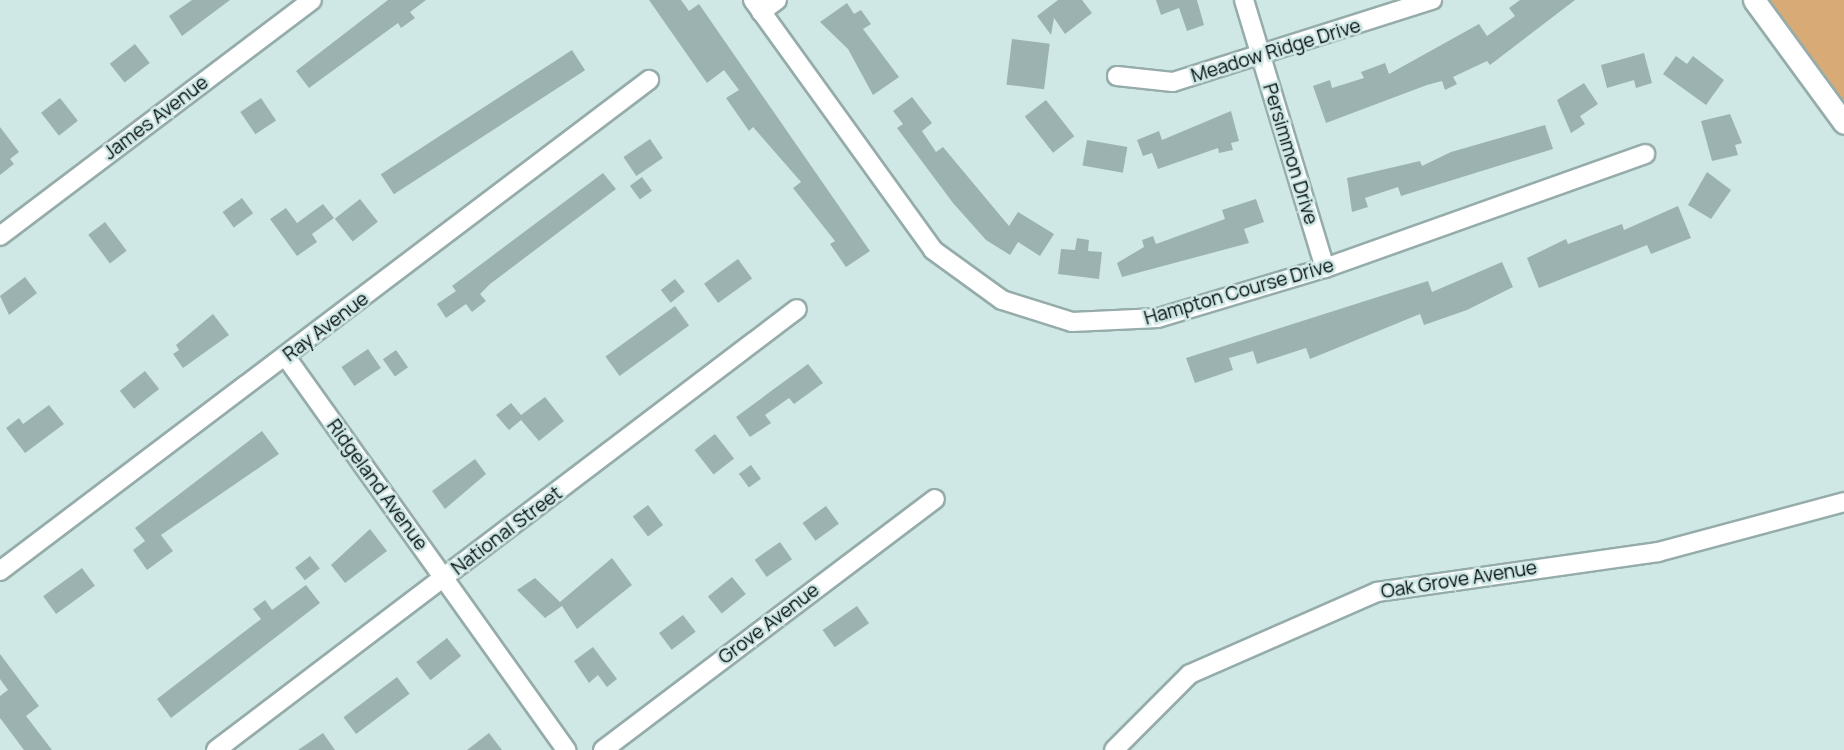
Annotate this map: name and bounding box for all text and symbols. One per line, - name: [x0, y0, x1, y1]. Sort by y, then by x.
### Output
- street label: Meadow Ridge Drive: [1188, 14, 1364, 88]
- street label: James Avenue: [99, 71, 213, 165]
- street label: Persimmon Drive: [1258, 81, 1322, 227]
- street label: Hampton Course Drive: [1141, 254, 1337, 330]
- street label: Ray Avenue: [279, 288, 373, 366]
- street label: Ridgeland Avenue: [322, 415, 432, 555]
- street label: National Street: [447, 482, 567, 580]
- street label: Oak Grove Avenue: [1379, 556, 1539, 604]
- street label: Grove Avenue: [714, 579, 824, 669]

